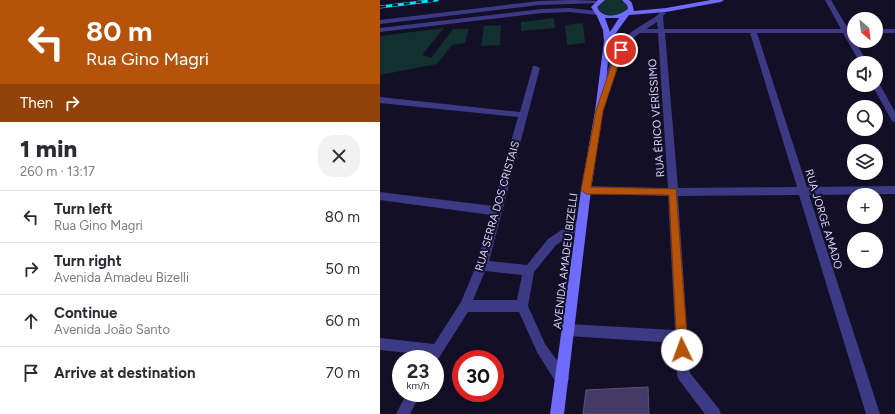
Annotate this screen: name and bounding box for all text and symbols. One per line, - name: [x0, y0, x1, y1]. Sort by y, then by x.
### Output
- north arrow: [847, 12, 883, 48]
- map controls: [847, 12, 883, 268]
- text: 80 m: [86, 14, 152, 48]
- icon: left: [20, 16, 72, 68]
- pin: [604, 33, 638, 67]
- icon: arrive: [610, 39, 632, 61]
- text: Rua Gino Magri: [86, 48, 209, 70]
- button: sound: [847, 56, 883, 92]
- street label: RUA ÉRICO VERÍSSIMO: [646, 58, 667, 178]
- icon: right: [61, 92, 83, 114]
- text: Then: [20, 94, 53, 112]
- button: search: [847, 100, 883, 136]
- text: 1 min: [20, 134, 77, 163]
- button: close: [318, 135, 360, 177]
- street label: RUA SERRA DOS CRISTAIS: [473, 139, 522, 273]
- button: layers: [847, 144, 883, 180]
- text: 260 m · 13:17: [20, 164, 95, 179]
- street label: RUA JORGE AMADO: [802, 168, 845, 271]
- button: +: [847, 188, 883, 224]
- street label: AVENIDA AMADEU BIZELLI: [551, 192, 580, 330]
- text: Turn left: [54, 200, 112, 218]
- icon: left: [20, 206, 42, 228]
- text: 80 m: [325, 208, 360, 226]
- text: Rua Gino Magri: [54, 218, 143, 233]
- button: −: [847, 232, 883, 268]
- text: Turn right: [54, 252, 122, 270]
- icon: right: [20, 258, 42, 280]
- text: 50 m: [325, 260, 360, 278]
- text: Avenida Amadeu Bizelli: [54, 270, 189, 285]
- text: Continue: [54, 304, 117, 322]
- icon: ahead: [20, 310, 42, 332]
- text: 60 m: [325, 312, 360, 330]
- text: Avenida João Santo: [54, 322, 170, 337]
- position arrow: [661, 329, 703, 371]
- speed limit sign: 30: [452, 350, 504, 402]
- text: 23: [407, 359, 429, 383]
- icon: arrive: [20, 362, 42, 384]
- text: Arrive at destination: [54, 364, 195, 382]
- text: 70 m: [326, 364, 360, 382]
- text: km/h: [407, 379, 429, 392]

